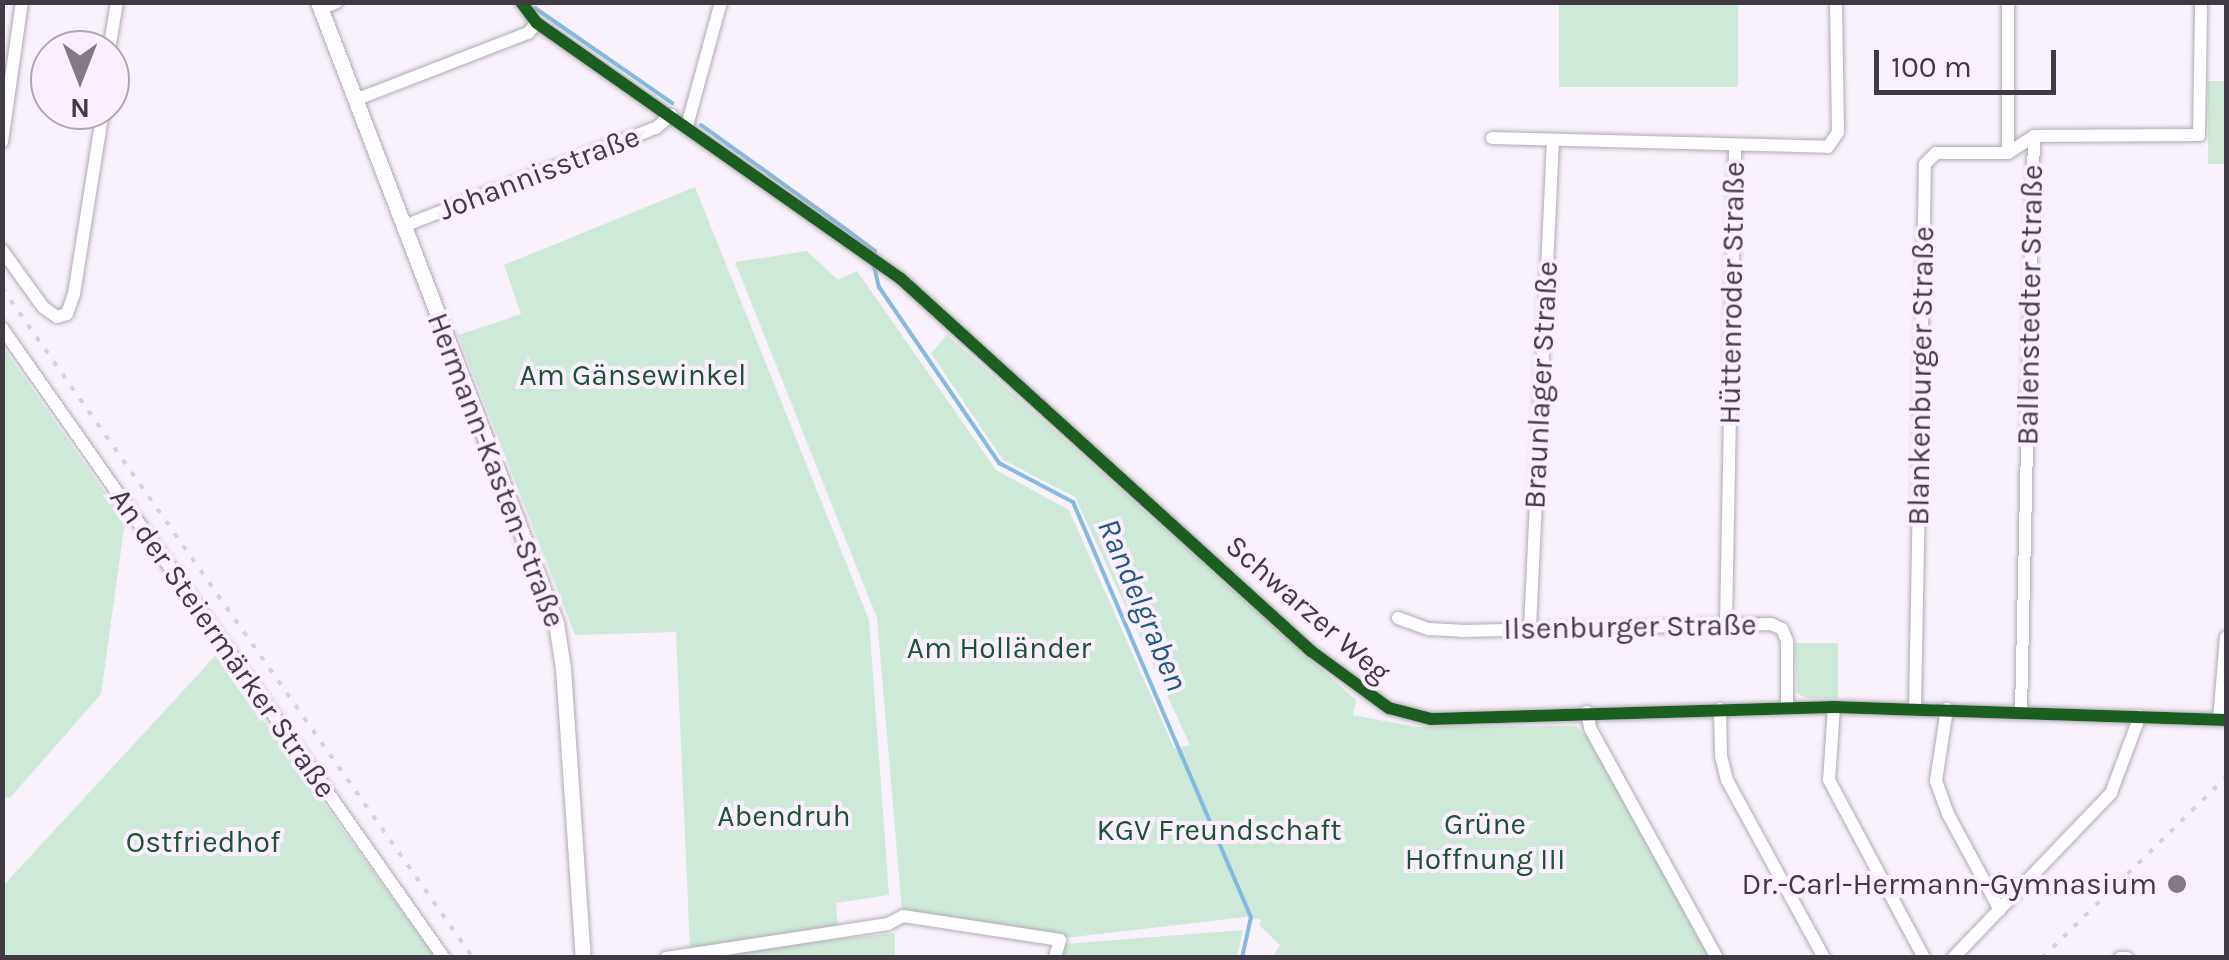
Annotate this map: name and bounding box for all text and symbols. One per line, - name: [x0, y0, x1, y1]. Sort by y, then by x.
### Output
- north arrow: [30, 30, 130, 130]
- scale bar: [1879, 30, 2062, 92]
- text: 100 m: [1891, 49, 1972, 85]
- text: N: [70, 92, 90, 125]
- street label: Johannisstraße: [433, 118, 645, 228]
- street label: Hüttenroder Straße: [1712, 161, 1752, 425]
- street label: Ballenstedter Straße: [2010, 164, 2050, 446]
- street label: Blankenburger Straße: [1900, 226, 1942, 526]
- street label: Braunlager Straße: [1517, 260, 1565, 510]
- street label: Hermann-Kasten-Straße: [419, 308, 573, 632]
- park label: Am Gänsewinkel: [519, 357, 747, 393]
- street label: An der Steiermärker Straße: [102, 481, 344, 805]
- water label: Randelgraben: [1088, 513, 1196, 697]
- street label: Schwarzer Weg: [1218, 528, 1398, 690]
- street label: Ilsenburger Straße: [1503, 607, 1757, 647]
- park label: Am Holländer: [907, 630, 1091, 666]
- park label: Abendruh: [717, 798, 851, 834]
- park label: Grüne Hoffnung III: [1405, 806, 1565, 876]
- park label: KGV Freundschaft: [1097, 812, 1341, 848]
- park label: Ostfriedhof: [126, 824, 280, 860]
- place label: Dr.-Carl-Hermann-Gymnasium: [1742, 866, 2157, 902]
- marker: Dr.-Carl-Hermann-Gymnasium: [2166, 873, 2188, 895]

